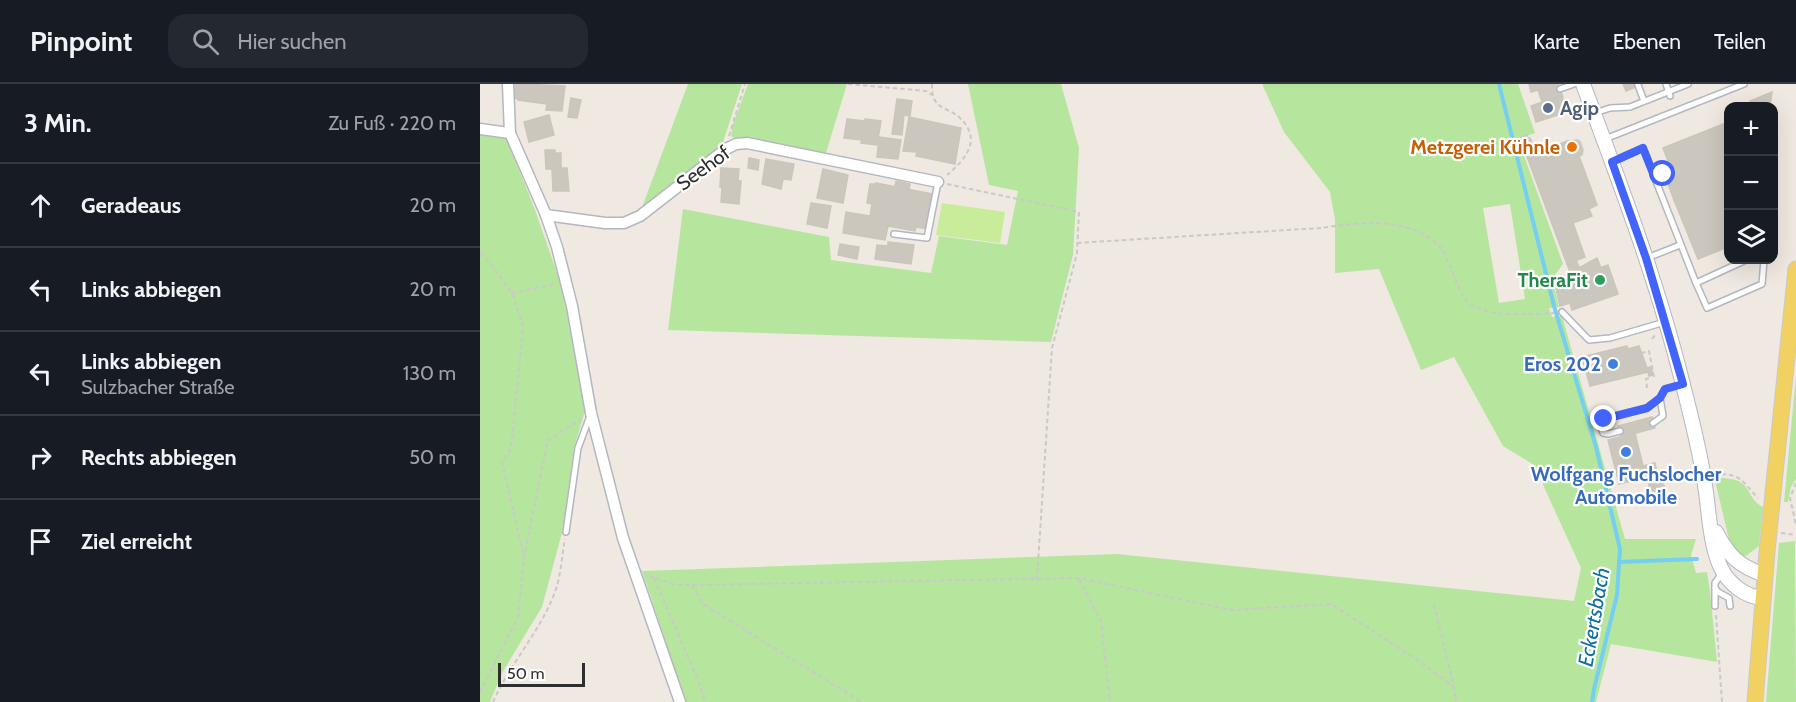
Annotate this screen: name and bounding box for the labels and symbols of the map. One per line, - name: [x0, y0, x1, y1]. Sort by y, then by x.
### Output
- place label: Agip: [1560, 96, 1599, 120]
- marker: Agip: [1541, 101, 1555, 115]
- place label: Metzgerei Kühnle: [1410, 135, 1560, 159]
- street label: Seehof: [671, 140, 735, 195]
- marker: Metzgerei Kühnle: [1565, 140, 1579, 154]
- route start: [1649, 160, 1675, 186]
- place label: TheraFit: [1518, 268, 1588, 292]
- marker: TheraFit: [1593, 273, 1607, 287]
- place label: Eros 202: [1524, 352, 1601, 376]
- marker: Eros 202: [1606, 357, 1620, 371]
- route end: [1590, 405, 1616, 431]
- marker: Wolfgang Fuchslocher Automobile: [1619, 445, 1633, 459]
- place label: Wolfgang Fuchslocher Automobile: [1531, 462, 1722, 509]
- water label: Eckertsbach: [1573, 565, 1615, 668]
- scale bar: [498, 660, 585, 688]

